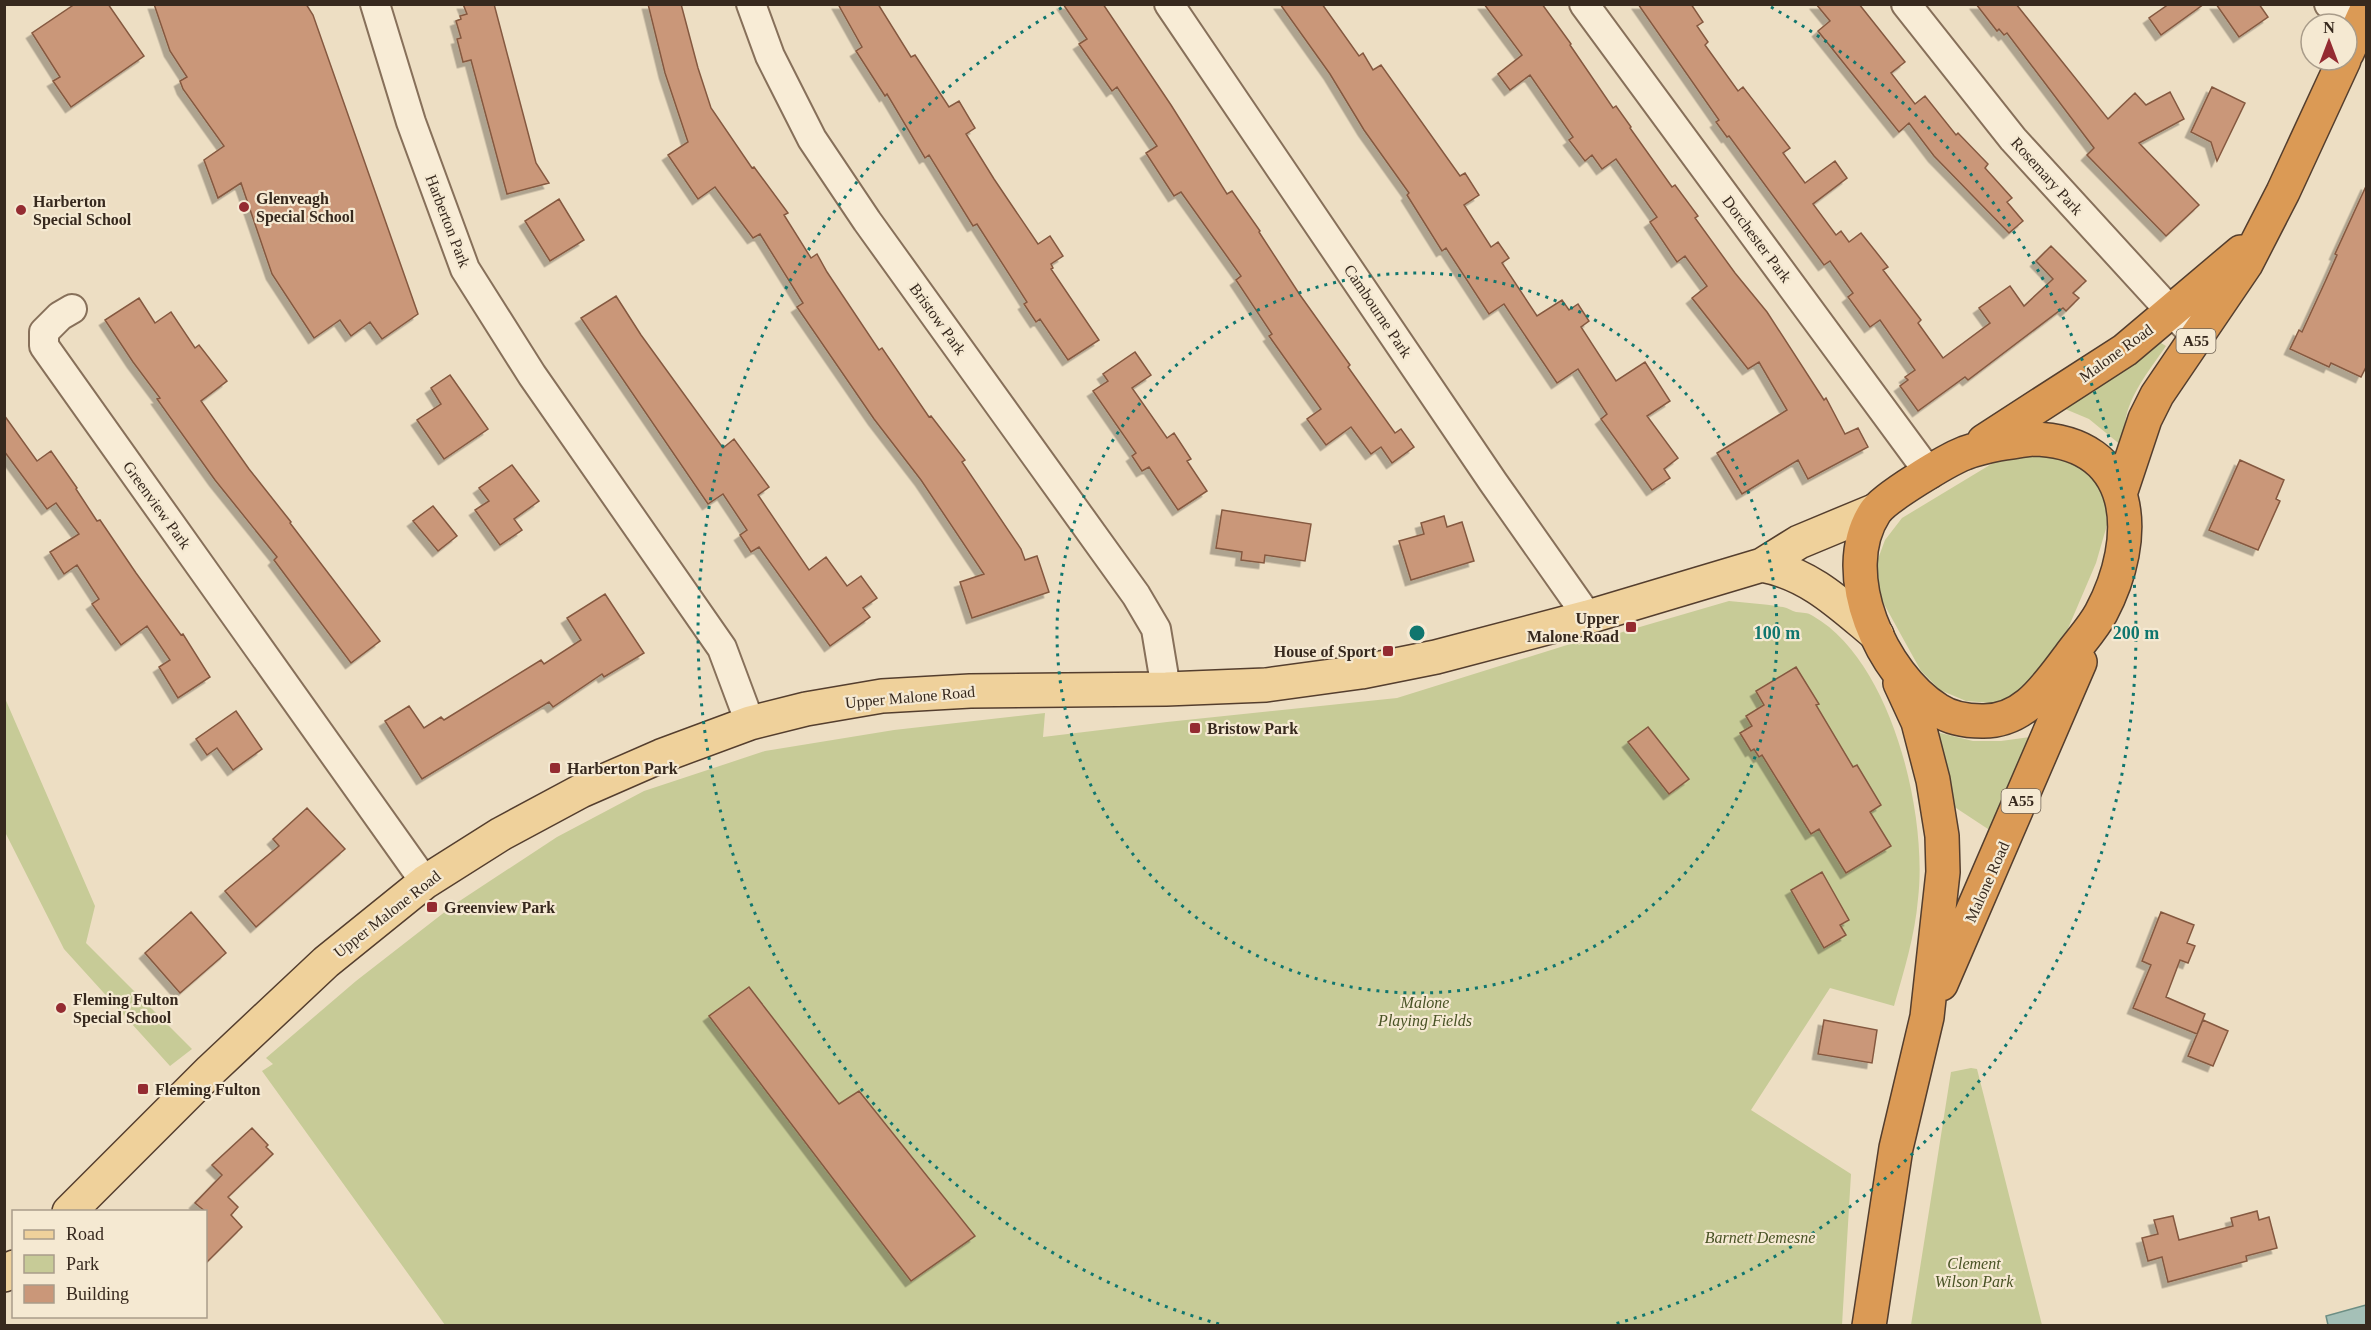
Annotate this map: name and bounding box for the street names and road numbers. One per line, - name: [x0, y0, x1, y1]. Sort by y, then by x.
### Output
- street label: Rosemary Park: [2007, 134, 2086, 219]
- street label: Harberton Park: [422, 172, 474, 270]
- street label: Dorchester Park: [1719, 193, 1795, 285]
- street label: Cambourne Park: [1341, 261, 1415, 361]
- street label: Bristow Park: [906, 280, 970, 358]
- street label: Malone Road: [2076, 321, 2156, 385]
- road number: A55: [2176, 329, 2216, 353]
- street label: Greenview Park: [120, 458, 194, 552]
- street label: Upper Malone Road: [844, 683, 976, 712]
- road number: A55: [2002, 789, 2040, 813]
- street label: Malone Road: [1962, 839, 2012, 925]
- street label: Upper Malone Road: [330, 867, 444, 962]

